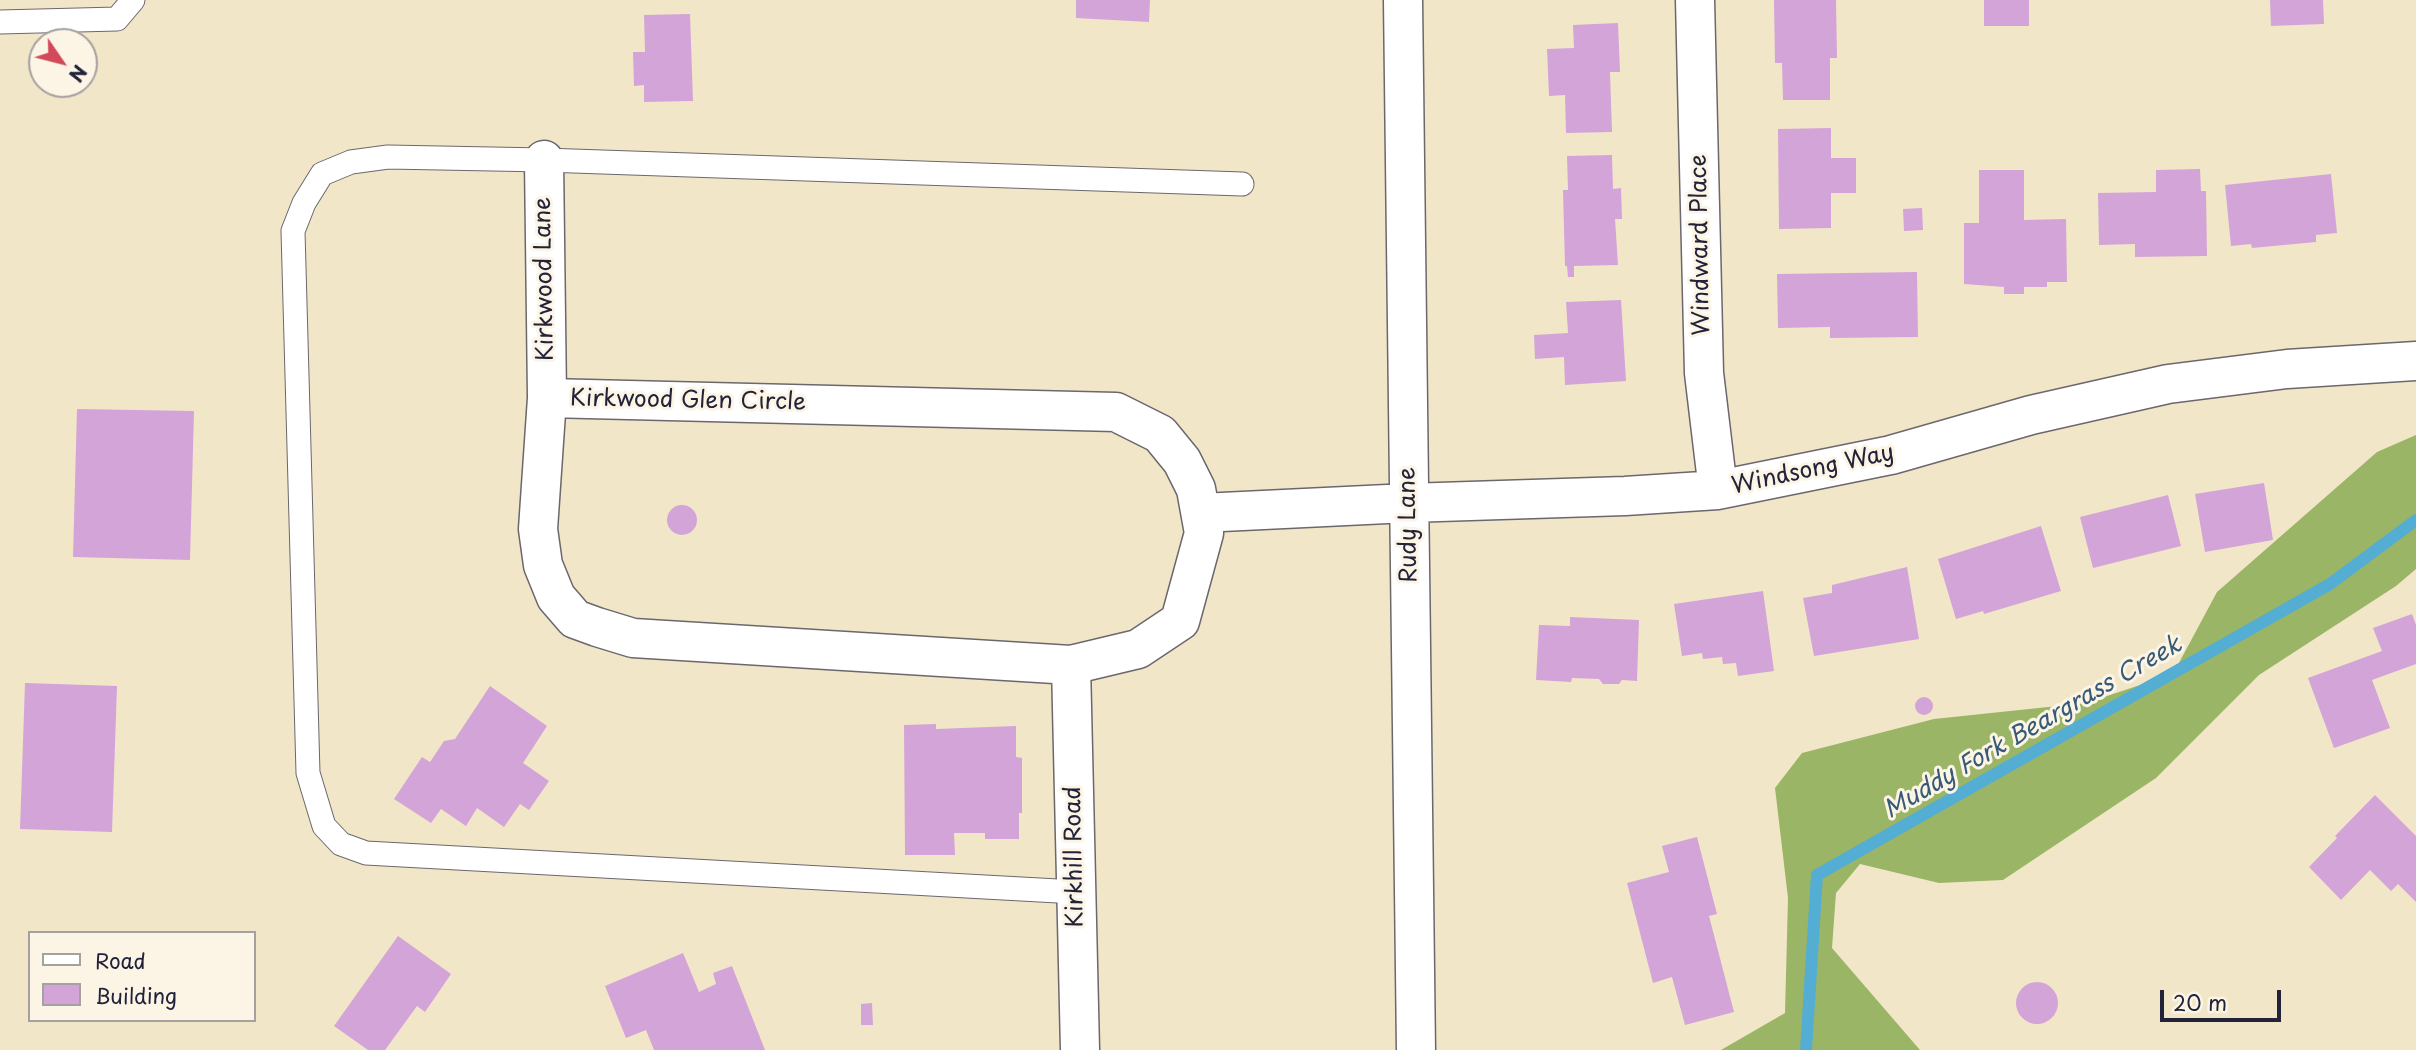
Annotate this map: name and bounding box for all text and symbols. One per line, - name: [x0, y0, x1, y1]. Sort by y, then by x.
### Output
- north arrow: [28, 28, 98, 98]
- text: N: [63, 60, 94, 88]
- street label: Windward Place: [1686, 154, 1716, 336]
- street label: Kirkwood Lane: [530, 197, 560, 361]
- street label: Kirkwood Glen Circle: [570, 385, 806, 417]
- street label: Windsong Way: [1729, 439, 1897, 501]
- street label: Rudy Lane: [1394, 467, 1424, 583]
- water label: Muddy Fork Beargrass Creek: [1879, 631, 2187, 825]
- street label: Kirkhill Road: [1060, 786, 1090, 928]
- legend: [28, 931, 256, 1022]
- text: Road: [95, 944, 146, 976]
- scale bar: [2164, 976, 2285, 1020]
- text: Building: [95, 979, 177, 1011]
- text: 20 m: [2173, 986, 2227, 1018]

